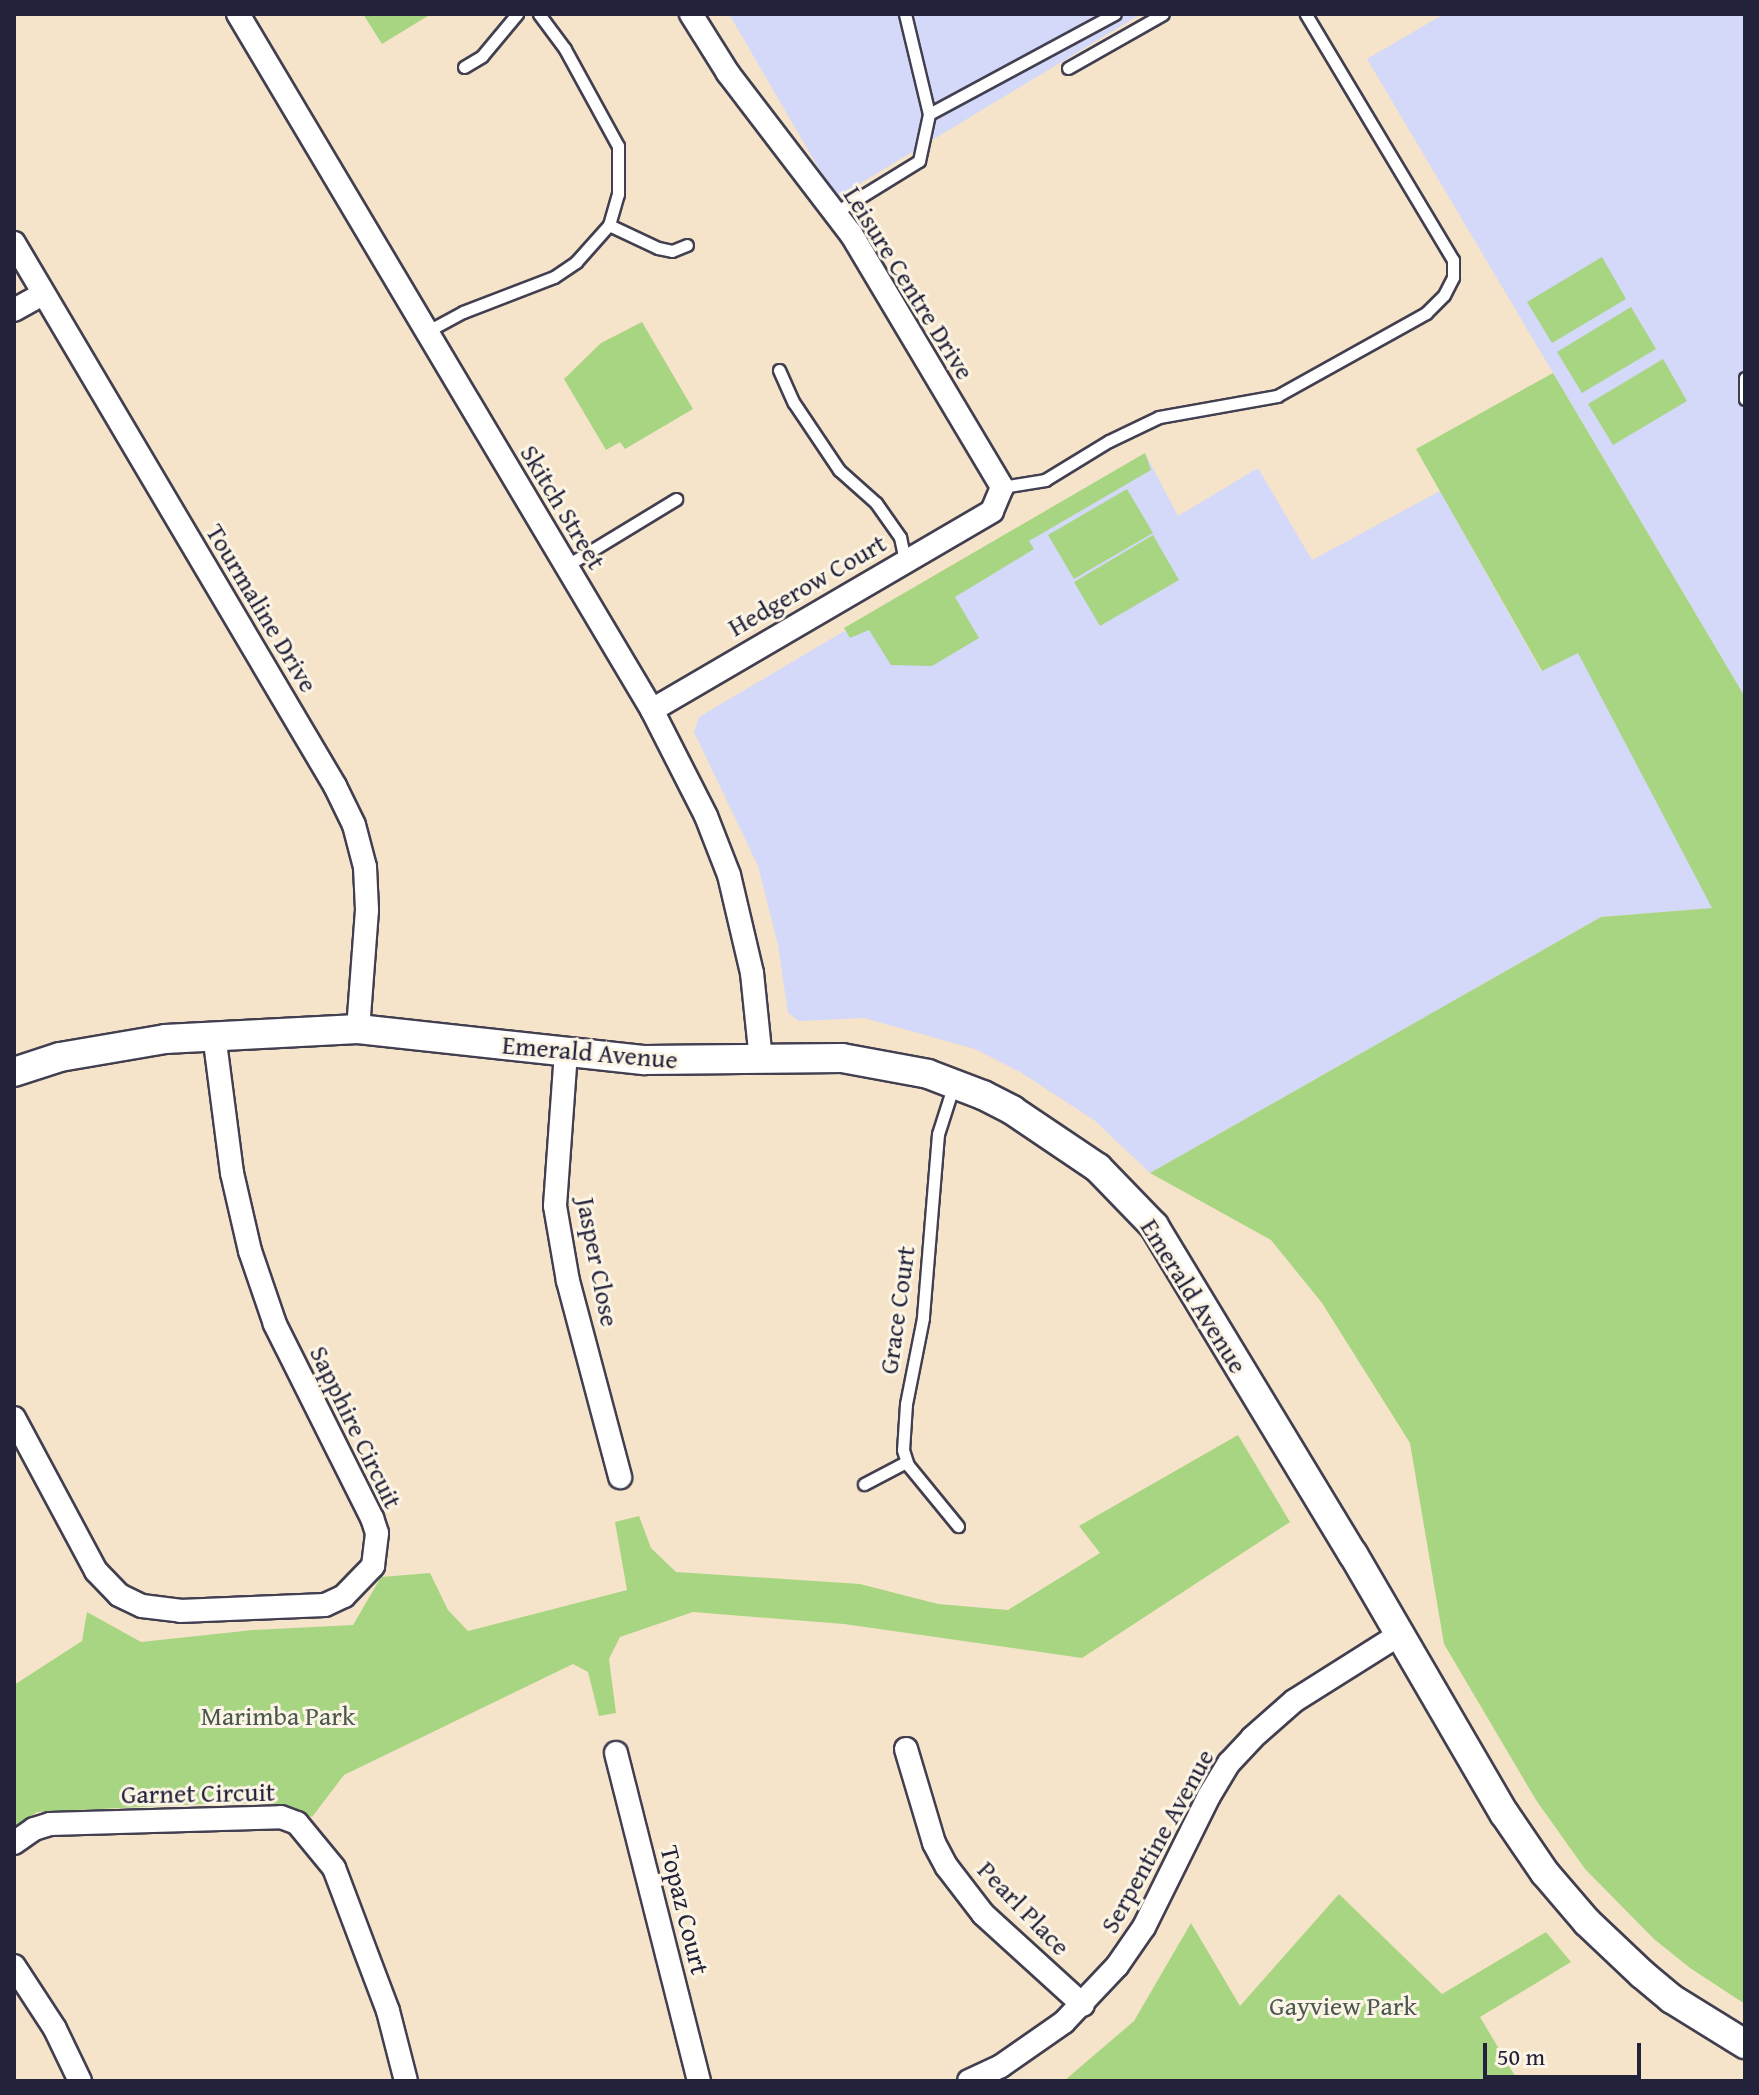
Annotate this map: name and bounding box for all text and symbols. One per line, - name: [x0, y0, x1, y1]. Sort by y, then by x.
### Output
- street label: Leisure Centre Drive: [837, 181, 981, 385]
- street label: Skitch Street: [514, 439, 612, 575]
- street label: Tourmaline Drive: [200, 518, 324, 698]
- street label: Hedgerow Court: [722, 527, 892, 643]
- street label: Emerald Avenue: [501, 1029, 679, 1075]
- street label: Jasper Close: [570, 1195, 626, 1329]
- street label: Emerald Avenue: [1134, 1213, 1254, 1379]
- street label: Grace Court: [873, 1244, 921, 1376]
- street label: Sapphire Circuit: [303, 1341, 409, 1513]
- park label: Marimba Park: [201, 1700, 355, 1732]
- street label: Serpentine Avenue: [1094, 1744, 1220, 1938]
- street label: Garnet Circuit: [121, 1776, 275, 1810]
- street label: Topaz Court: [654, 1842, 716, 1978]
- street label: Pearl Place: [971, 1854, 1077, 1962]
- park label: Gayview Park: [1269, 1990, 1417, 2022]
- scale bar: [1487, 2027, 1645, 2077]
- text: 50 m: [1497, 2039, 1545, 2074]

